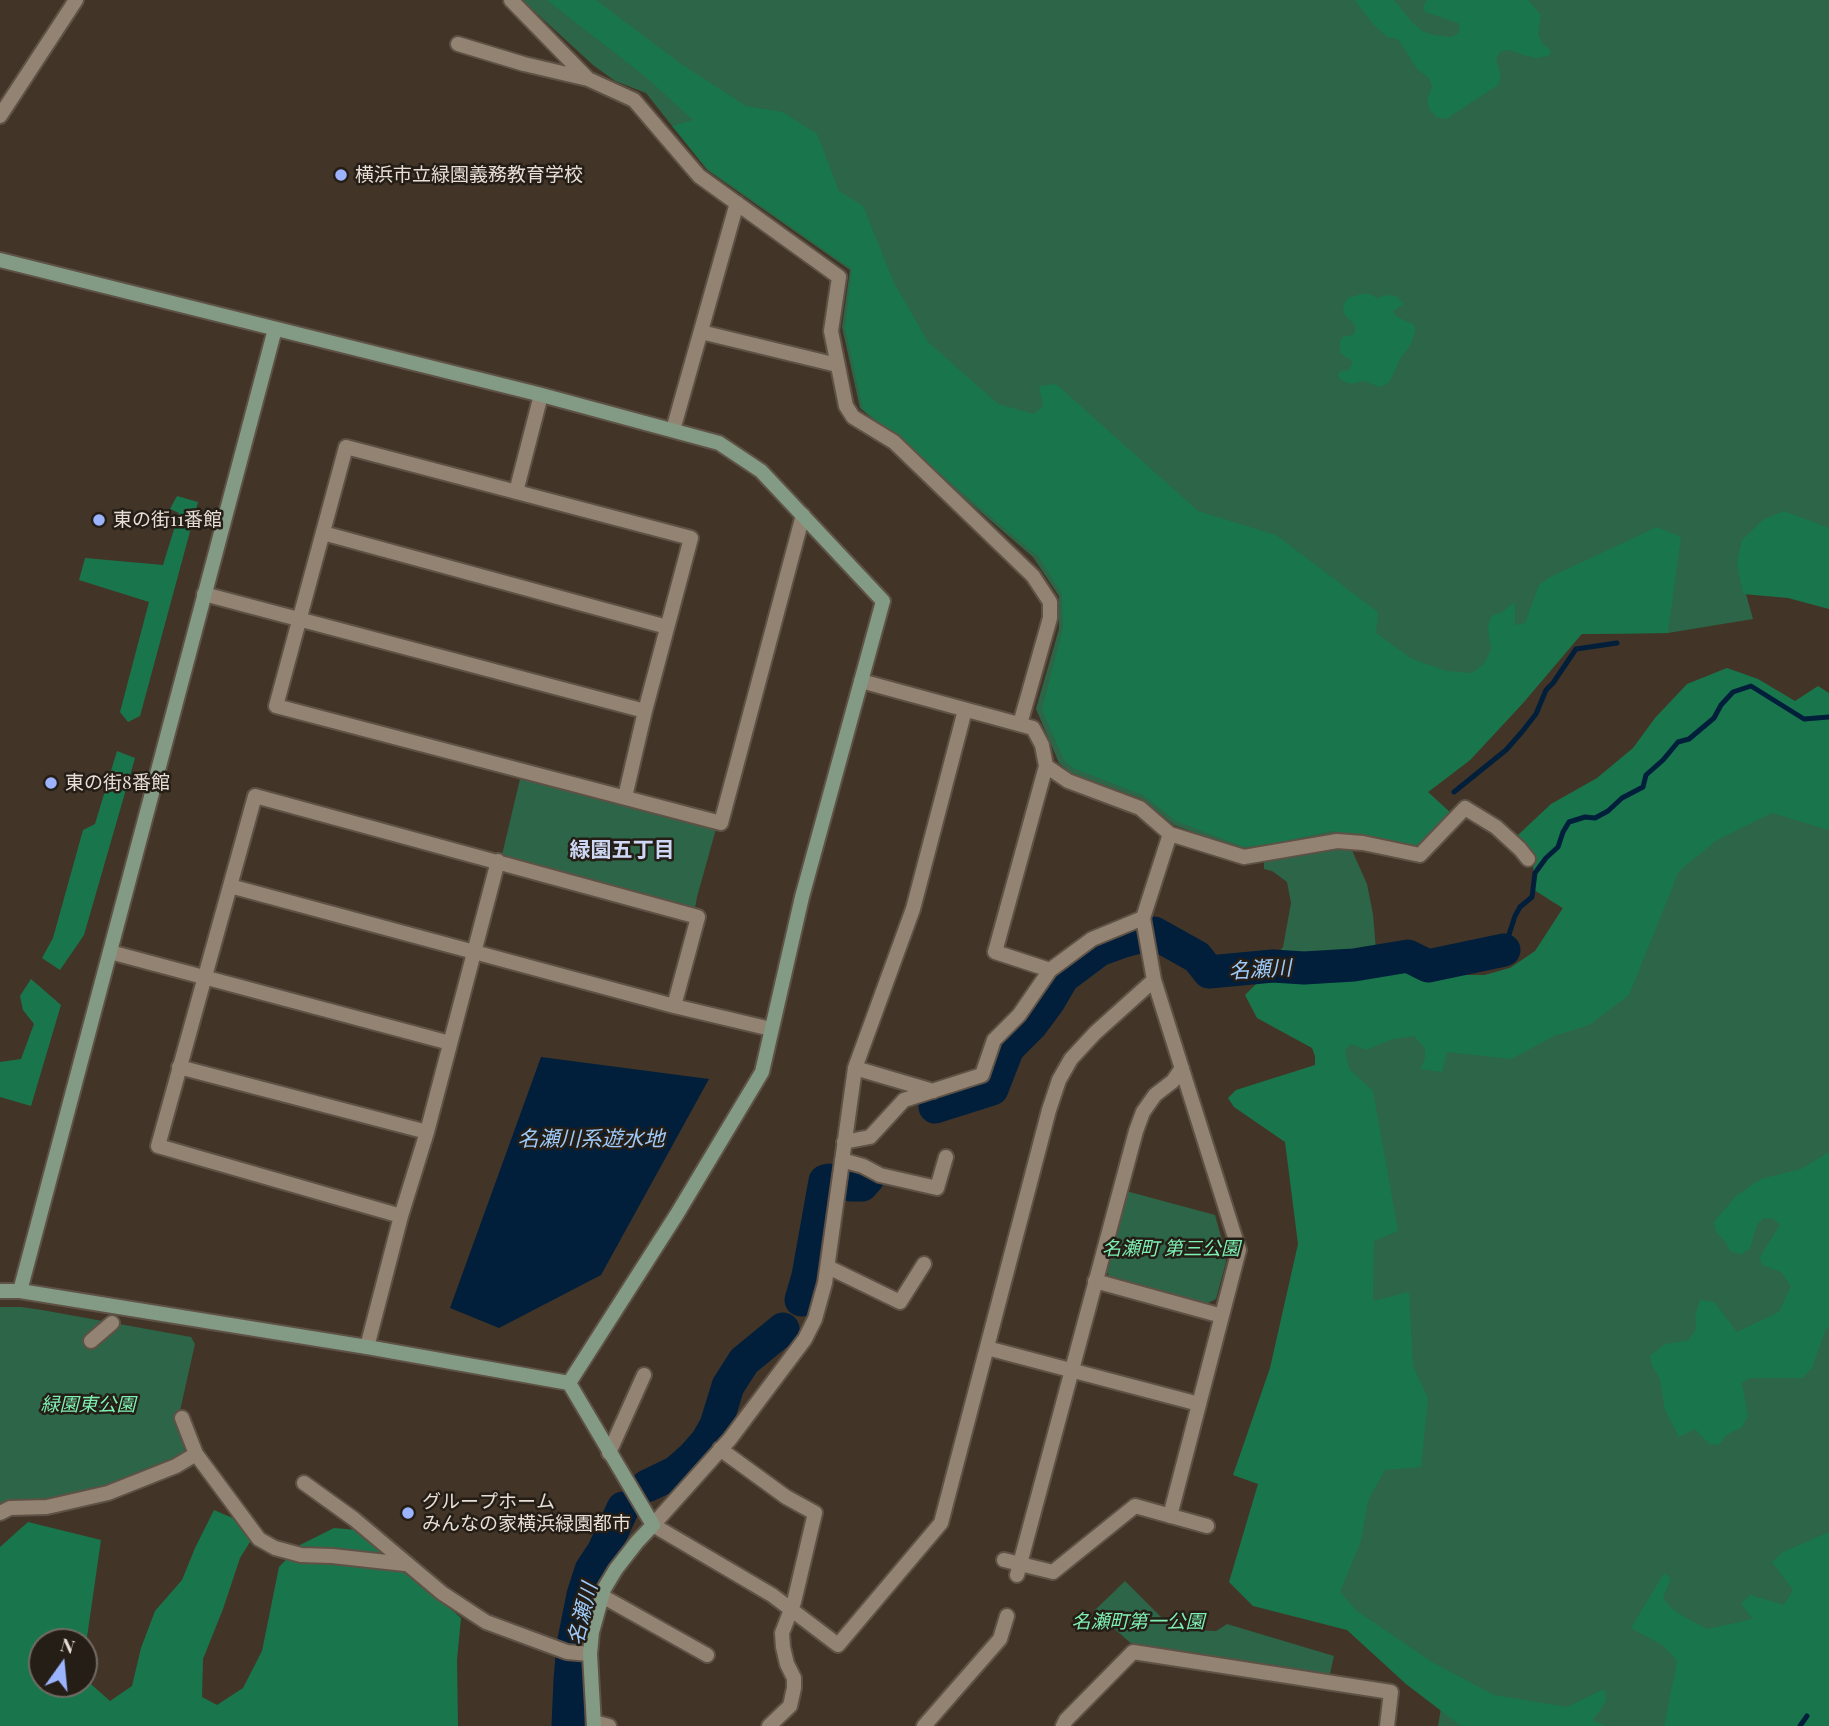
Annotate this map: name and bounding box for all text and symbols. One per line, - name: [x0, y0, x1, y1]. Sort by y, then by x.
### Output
- place label: 横浜市立緑園義務教育学校: [355, 164, 583, 186]
- marker: 横浜市立緑園義務教育学校: [333, 167, 349, 183]
- place label: 東の街11番館: [113, 509, 222, 531]
- marker: 東の街11番館: [91, 512, 107, 528]
- place label: 東の街8番館: [65, 772, 170, 794]
- marker: 東の街8番館: [43, 775, 59, 791]
- district label: 緑園五丁目: [570, 837, 674, 863]
- water label: 名瀬川: [1228, 956, 1292, 984]
- water label: 名瀬川系遊水地: [518, 1126, 664, 1152]
- park label: 名瀬町 第三公園: [1102, 1238, 1240, 1260]
- park label: 緑園東公園: [41, 1394, 135, 1416]
- place label: グループホーム みんなの家横浜緑園都市: [422, 1491, 631, 1535]
- marker: グループホーム みんなの家横浜緑園都市: [400, 1505, 416, 1521]
- water label: 名瀬川: [563, 1580, 603, 1648]
- park label: 名瀬町第一公園: [1072, 1611, 1204, 1633]
- north arrow: [28, 1628, 98, 1698]
- text: N: [58, 1630, 78, 1659]

